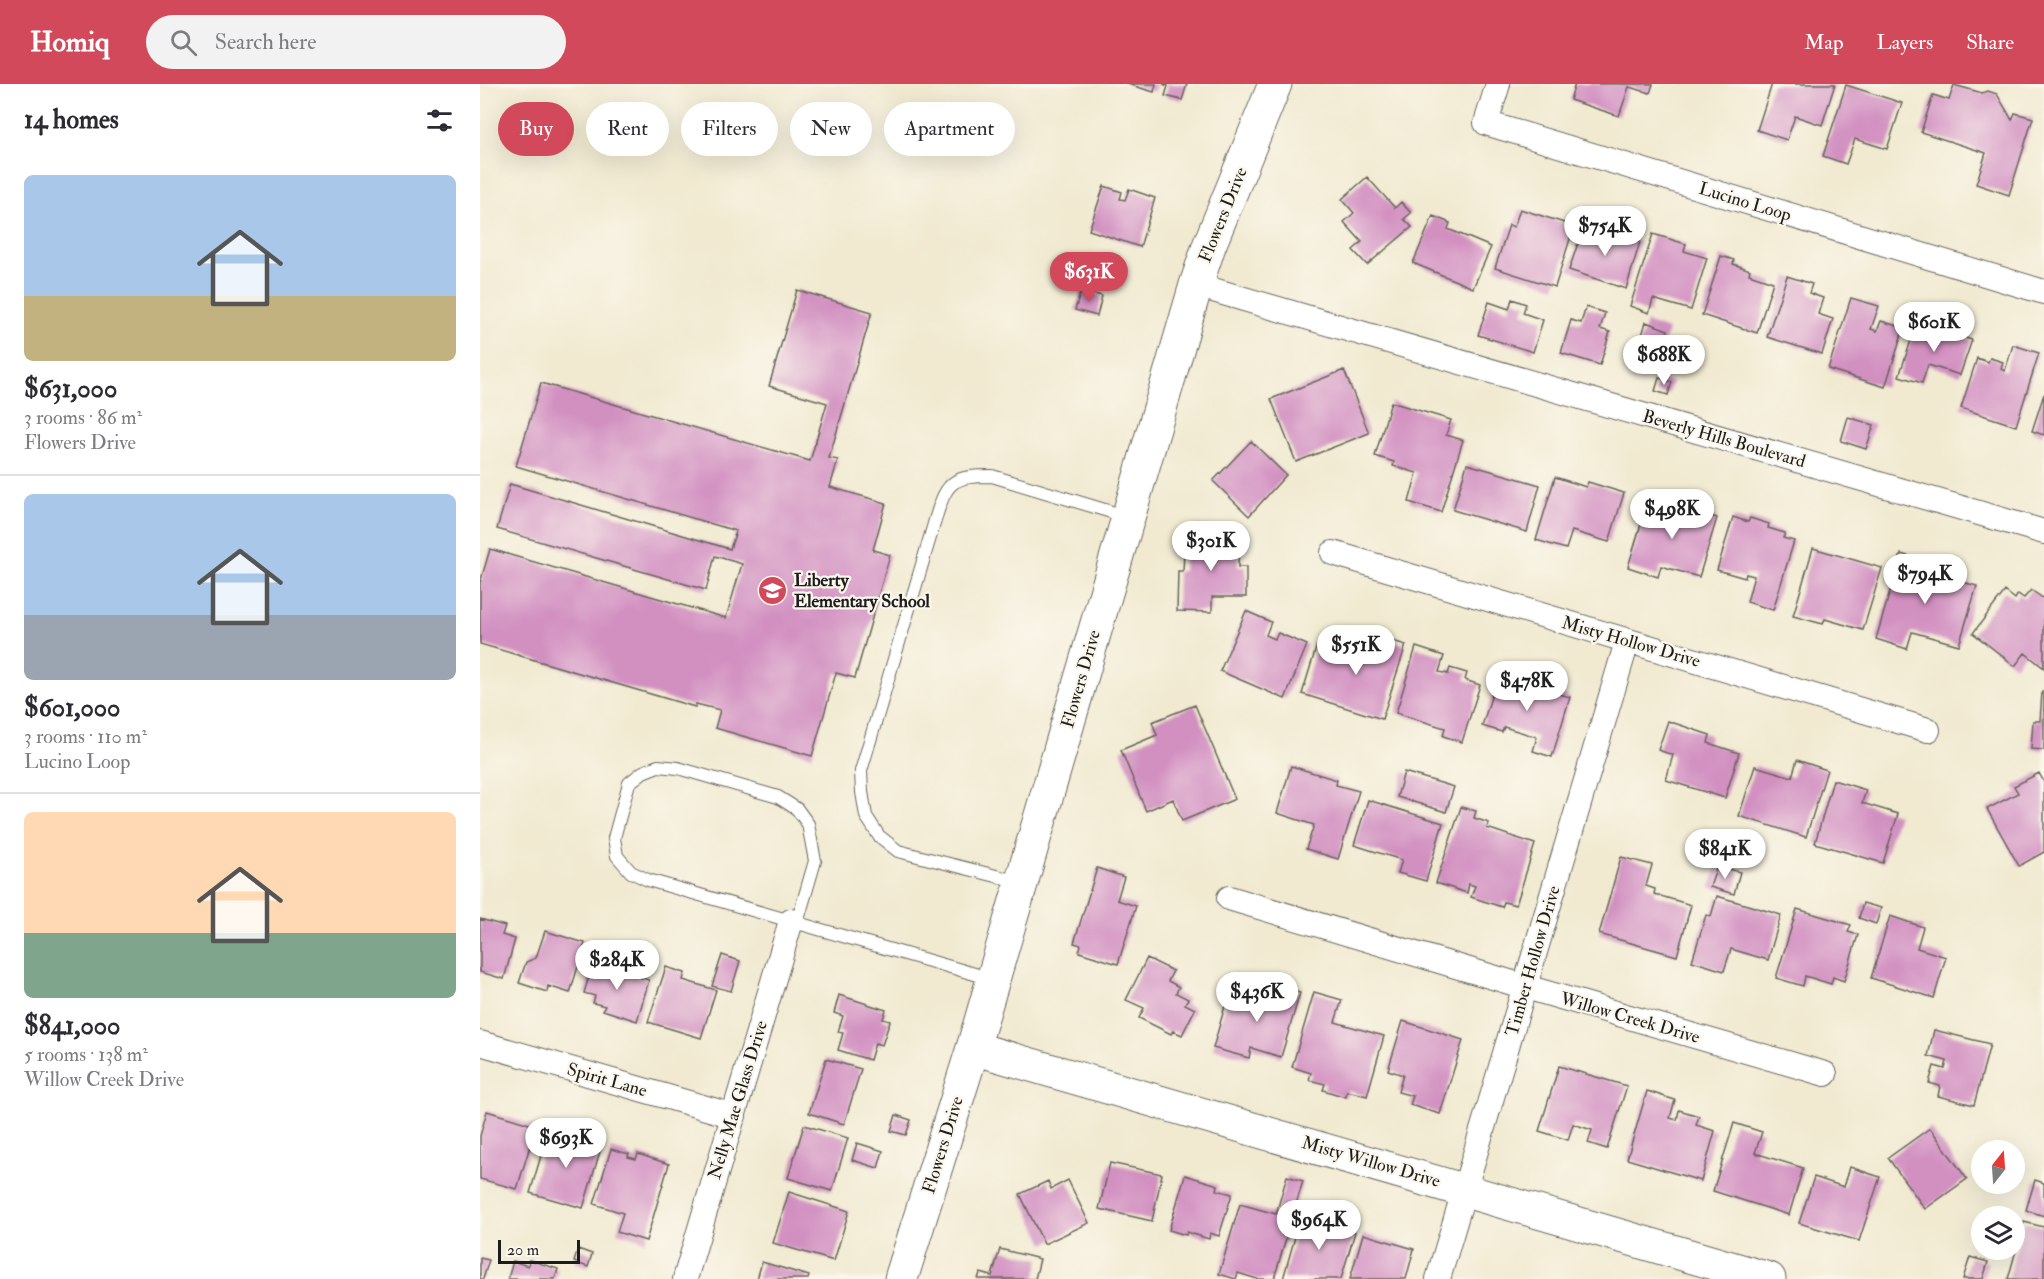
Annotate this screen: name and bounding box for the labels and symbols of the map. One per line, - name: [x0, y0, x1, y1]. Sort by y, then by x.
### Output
- street label: Flowers Drive: [1193, 164, 1253, 266]
- street label: Lucino Loop: [1696, 177, 1794, 227]
- pin: $754K: [1563, 206, 1647, 257]
- pin: $631K: [1047, 252, 1131, 303]
- pin: $601K: [1892, 302, 1976, 353]
- pin: $688K: [1622, 335, 1706, 386]
- street label: Beverly Hills Boulevard: [1640, 405, 1808, 473]
- pin: $498K: [1630, 489, 1714, 540]
- pin: $301K: [1169, 521, 1253, 572]
- pin: $794K: [1883, 554, 1967, 605]
- place label: Liberty Elementary School: [794, 569, 930, 613]
- school or university icon: Liberty Elementary School: [757, 574, 789, 606]
- street label: Misty Hollow Drive: [1559, 611, 1703, 673]
- pin: $551K: [1314, 625, 1398, 676]
- street label: Flowers Drive: [1056, 627, 1106, 731]
- pin: $478K: [1485, 661, 1569, 712]
- pin: $841K: [1683, 829, 1767, 880]
- street label: Timber Hollow Drive: [1501, 883, 1566, 1039]
- pin: $284K: [575, 940, 659, 991]
- pin: $436K: [1215, 972, 1299, 1023]
- street label: Willow Creek Drive: [1557, 987, 1703, 1049]
- street label: Nelly Mae Glass Drive: [703, 1017, 773, 1182]
- street label: Spirit Lane: [564, 1058, 650, 1102]
- street label: Flowers Drive: [917, 1093, 969, 1197]
- pin: $693K: [524, 1118, 608, 1169]
- street label: Misty Willow Drive: [1299, 1131, 1443, 1193]
- north arrow: [1971, 1140, 2025, 1194]
- pin: $964K: [1277, 1200, 1361, 1251]
- scale bar: [498, 1237, 580, 1264]

